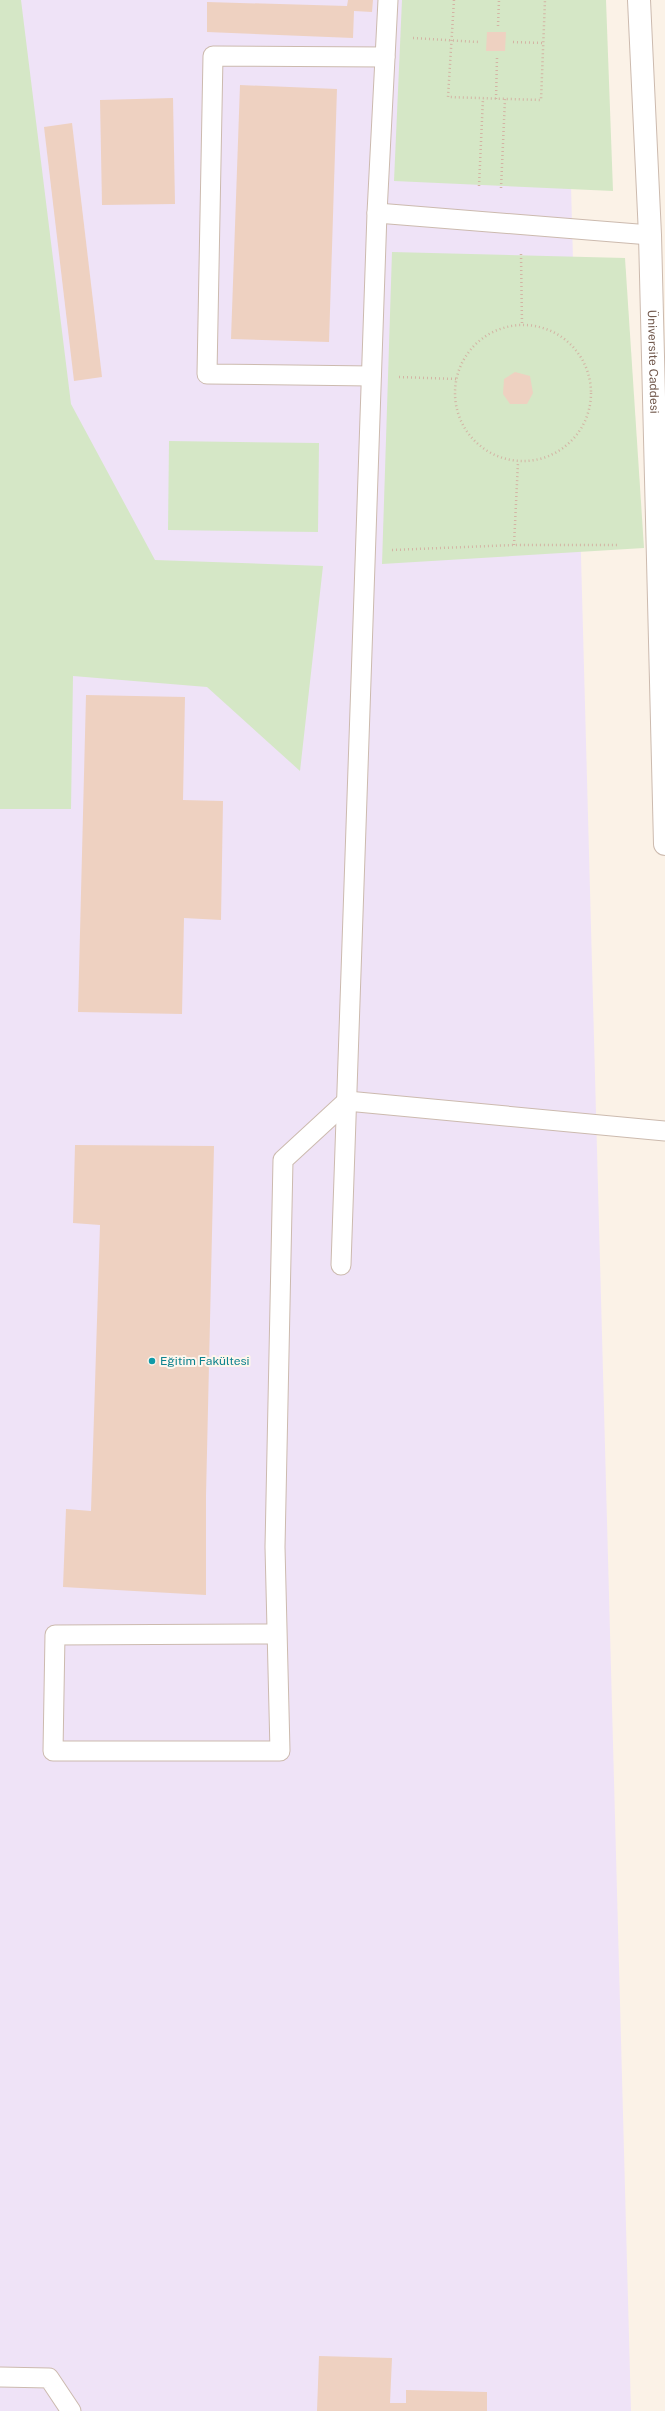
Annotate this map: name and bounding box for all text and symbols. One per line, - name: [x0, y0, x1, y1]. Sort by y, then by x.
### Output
- street label: Üniversite Caddesi: [645, 310, 661, 414]
- place label: Eğitim Fakültesi: [160, 1354, 250, 1368]
- marker: Eğitim Fakültesi: [147, 1356, 157, 1366]

